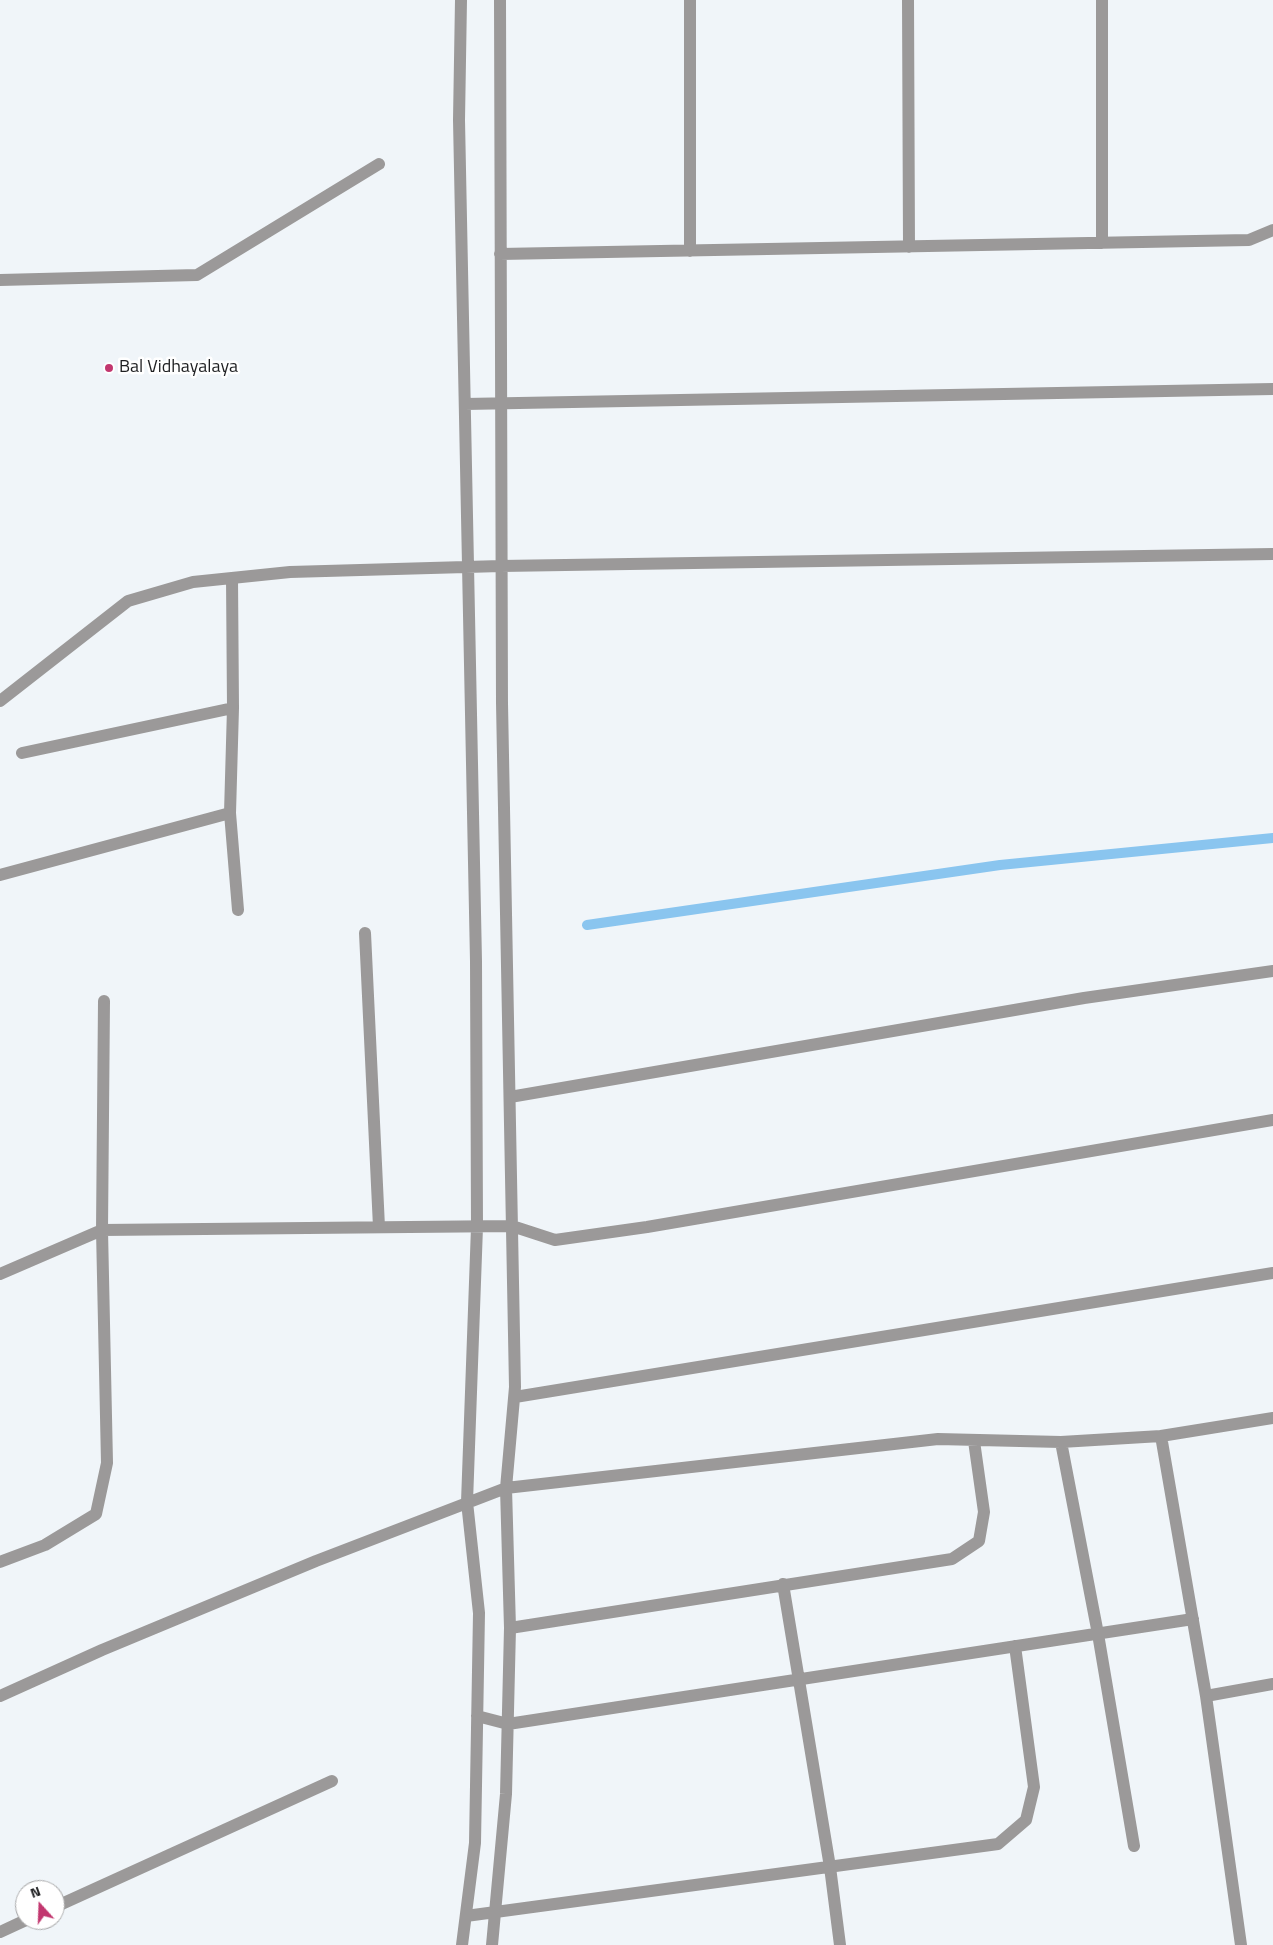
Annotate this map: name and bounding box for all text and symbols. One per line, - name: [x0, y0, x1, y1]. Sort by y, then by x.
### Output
- place label: Bal Vidhayalaya: [119, 357, 238, 379]
- marker: Bal Vidhayalaya: [103, 362, 115, 374]
- north arrow: [15, 1880, 65, 1930]
- text: N: [27, 1880, 43, 1903]

